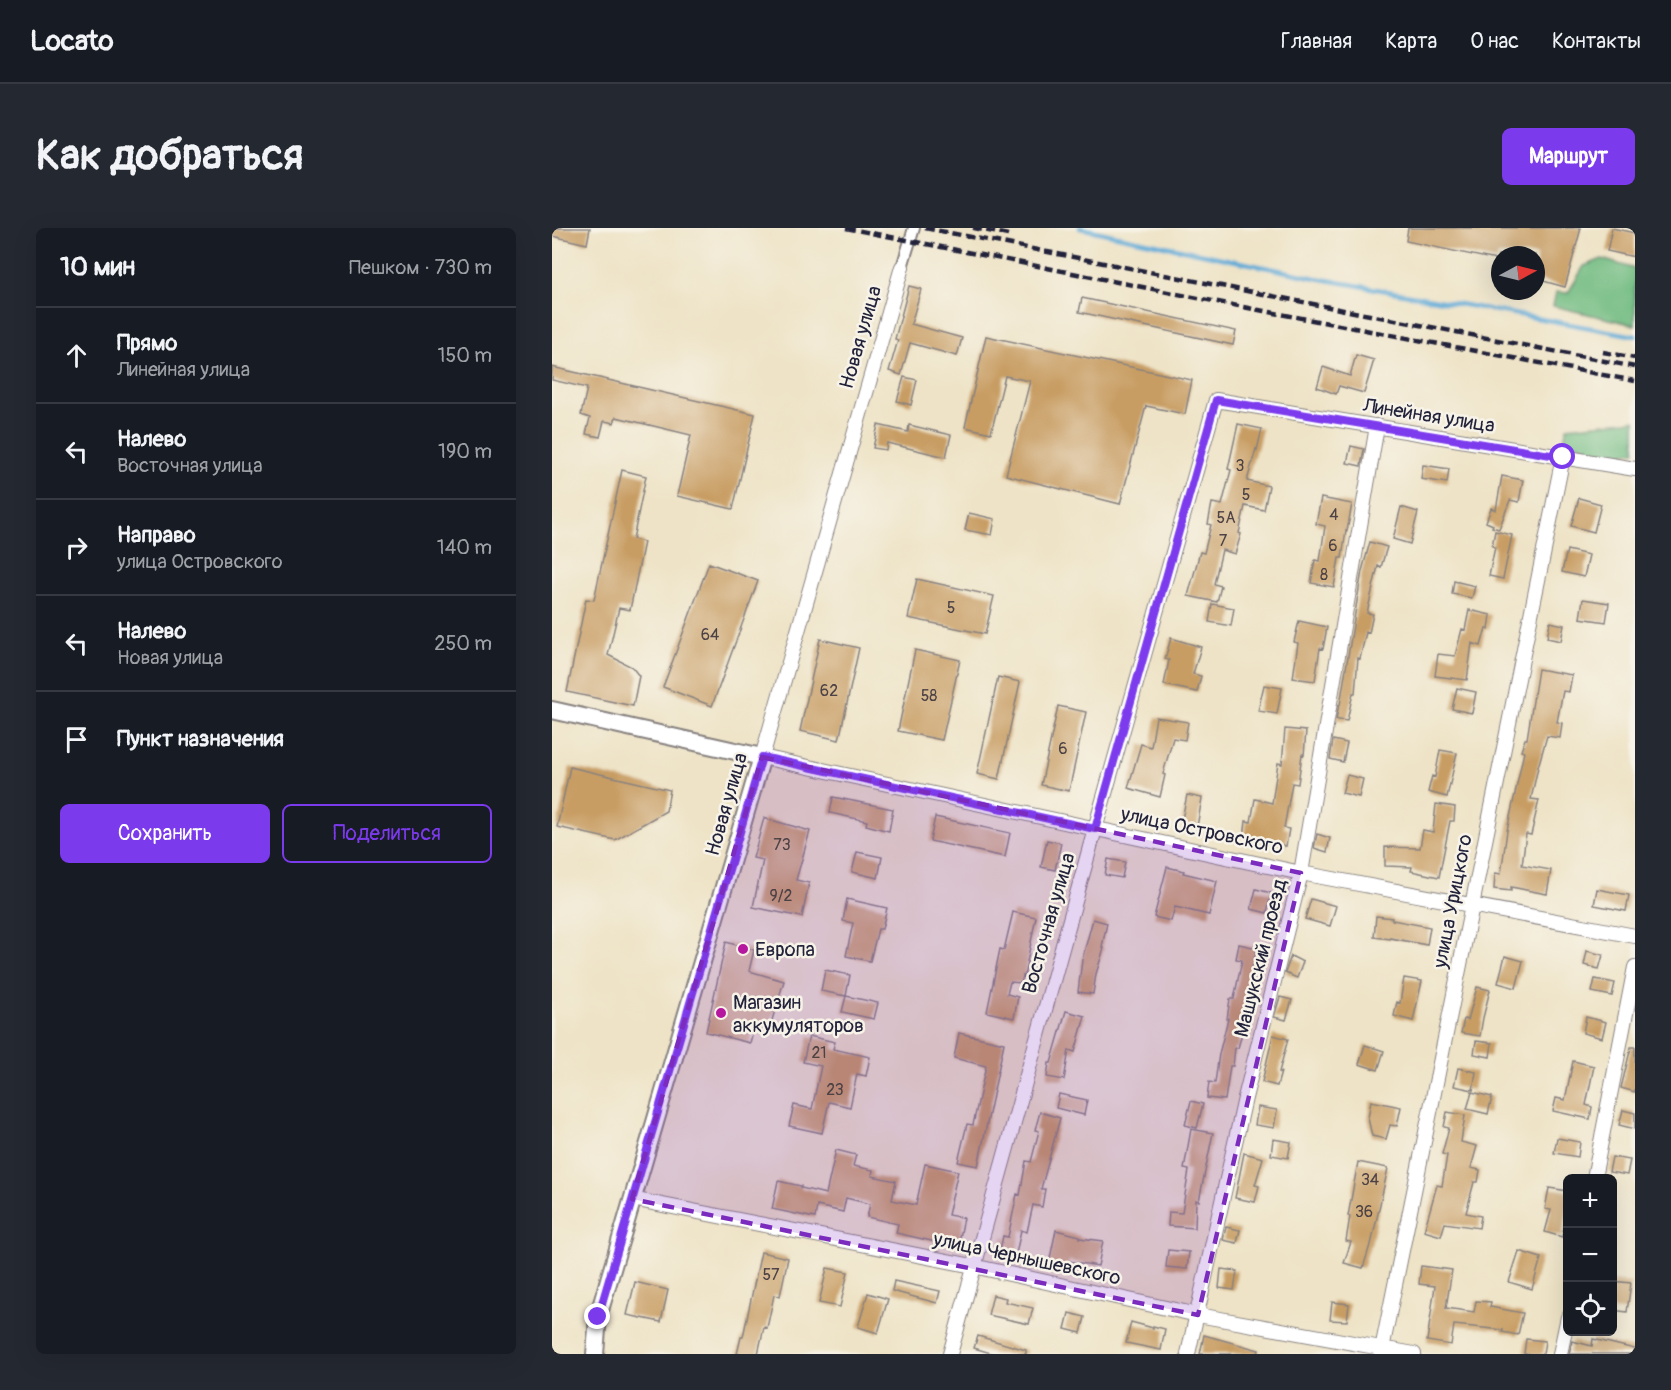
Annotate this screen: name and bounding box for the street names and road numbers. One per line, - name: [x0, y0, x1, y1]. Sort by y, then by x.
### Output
- street label: Новая улица: [834, 283, 887, 392]
- street label: Линейная улица: [1360, 393, 1497, 438]
- street label: Новая улица: [700, 750, 753, 859]
- street label: улица Островского: [1117, 801, 1286, 860]
- street label: улица Урицкого: [1427, 832, 1478, 971]
- street label: Восточная улица: [1016, 850, 1081, 997]
- street label: Машукский проезд: [1229, 877, 1292, 1040]
- street label: улица Чернышевского: [930, 1226, 1123, 1291]

